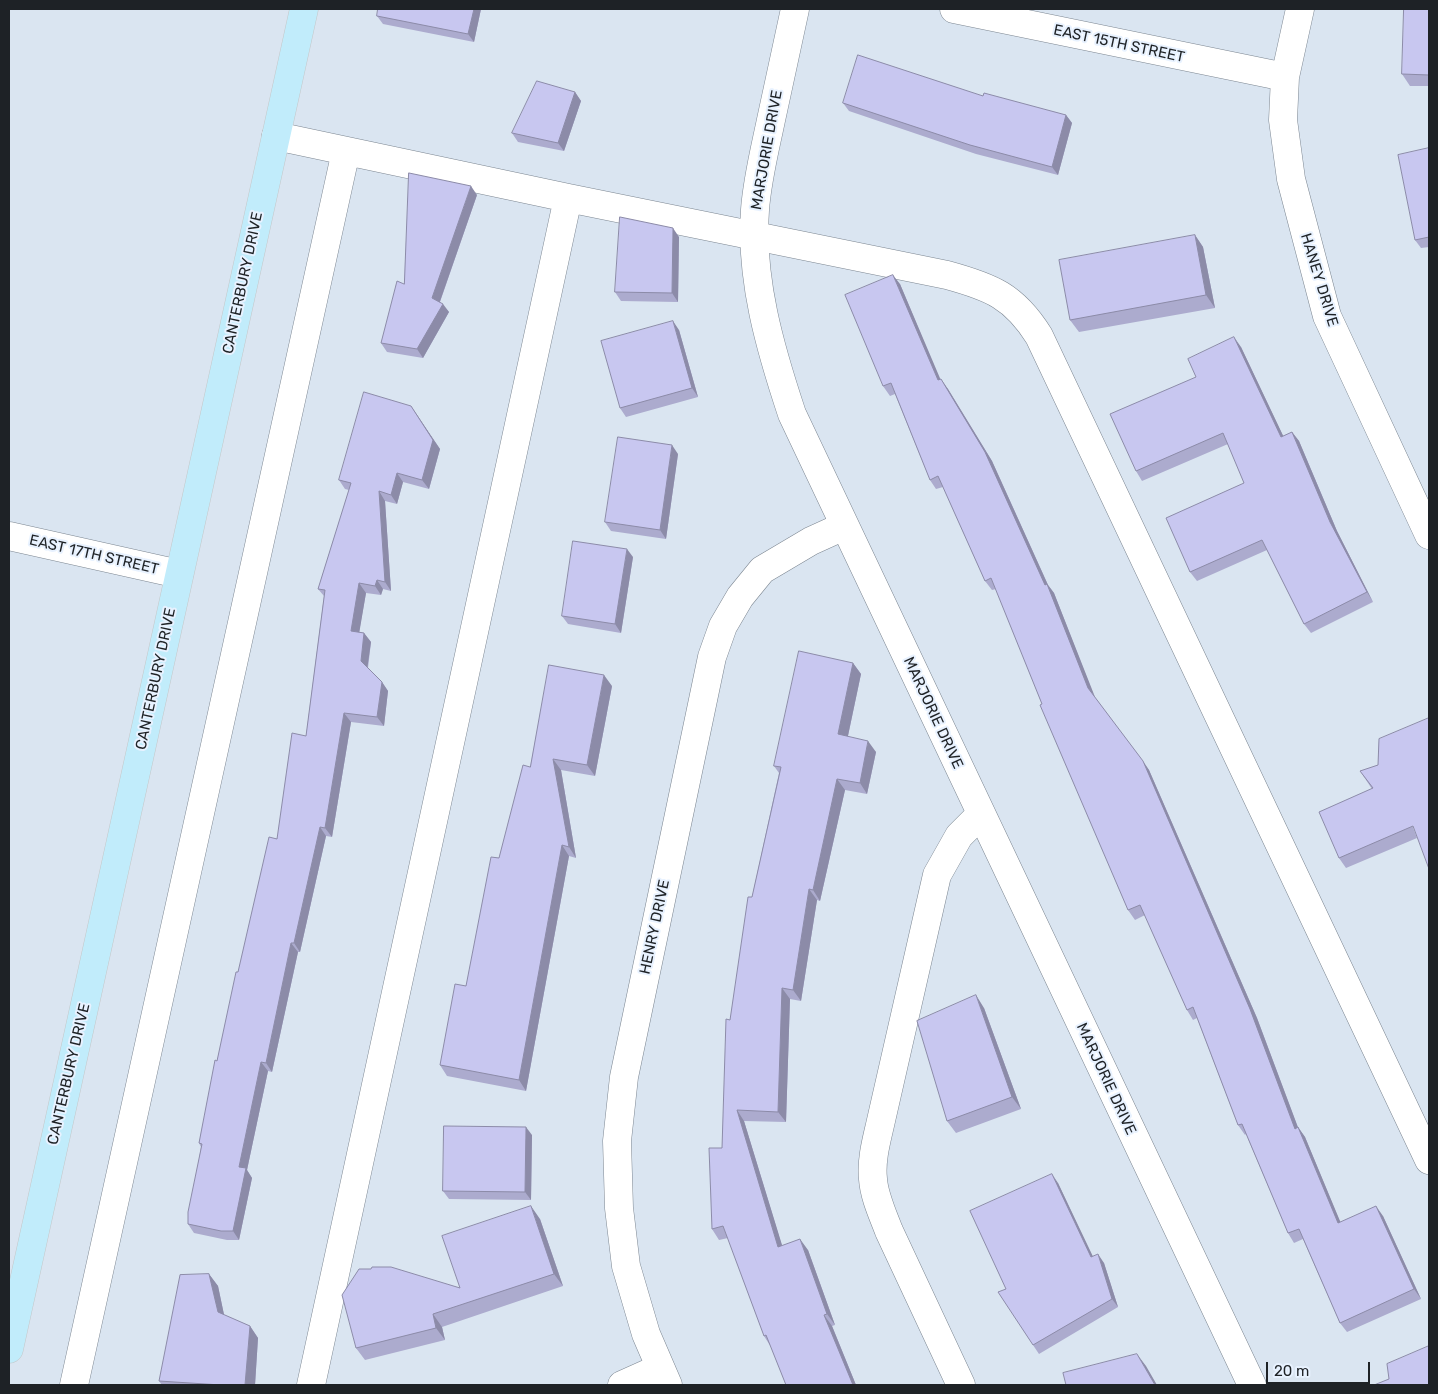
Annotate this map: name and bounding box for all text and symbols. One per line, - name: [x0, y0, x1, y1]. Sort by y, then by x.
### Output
- street label: EAST 15TH STREET: [1052, 21, 1186, 67]
- street label: MARJORIE DRIVE: [748, 89, 786, 211]
- street label: CANTERBURY DRIVE: [219, 210, 267, 356]
- street label: HANEY DRIVE: [1296, 231, 1342, 329]
- street label: EAST 17TH STREET: [28, 531, 160, 579]
- street label: CANTERBURY DRIVE: [132, 606, 180, 752]
- street label: MARJORIE DRIVE: [899, 654, 967, 772]
- street label: HENRY DRIVE: [636, 878, 674, 976]
- street label: CANTERBURY DRIVE: [44, 1002, 94, 1146]
- street label: MARJORIE DRIVE: [1072, 1020, 1140, 1138]
- scale bar: [1268, 1352, 1372, 1384]
- text: 20 m: [1274, 1362, 1309, 1380]

